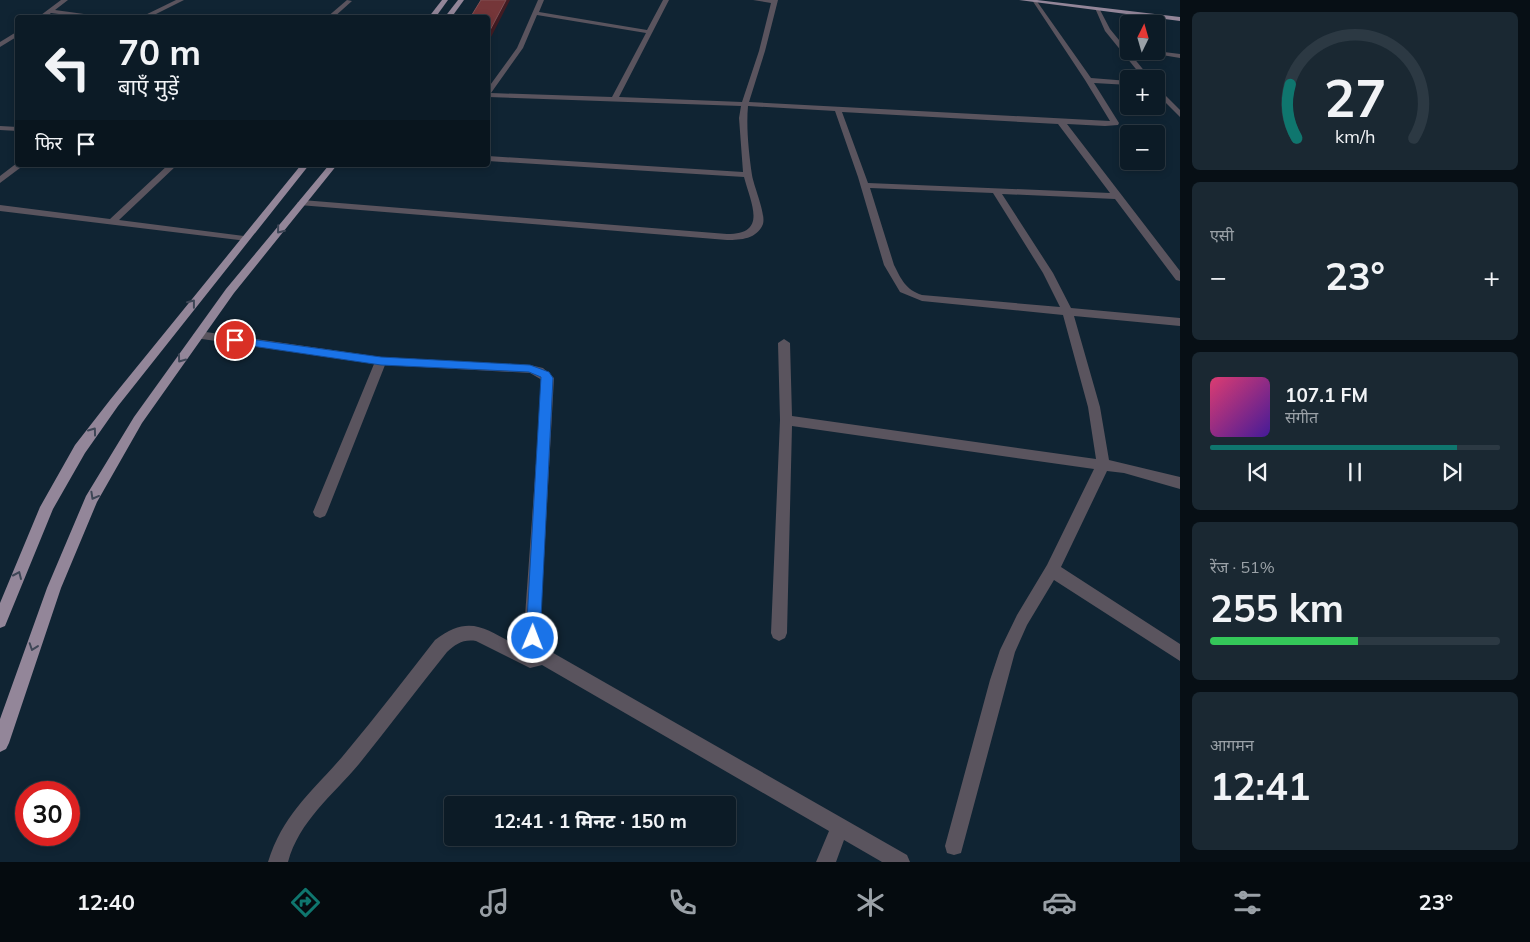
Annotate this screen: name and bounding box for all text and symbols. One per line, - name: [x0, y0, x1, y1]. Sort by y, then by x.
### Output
- north arrow: [1120, 15, 1165, 60]
- map controls: [1120, 15, 1165, 170]
- text: 70 m: [118, 30, 201, 74]
- icon: left: [35, 35, 100, 100]
- text: 27: [1324, 65, 1386, 130]
- button: +: [1120, 70, 1165, 115]
- text: बाएँ मुड़ें: [118, 73, 179, 101]
- button: −: [1120, 125, 1165, 170]
- text: km/h: [1335, 125, 1375, 147]
- icon: arrive: [72, 130, 100, 158]
- text: फिर: [35, 131, 62, 155]
- one-way arrow: [277, 224, 286, 233]
- text: एसी: [1210, 225, 1234, 245]
- text: 23°: [1325, 252, 1385, 300]
- text: −: [1210, 259, 1227, 294]
- text: +: [1483, 259, 1500, 294]
- one-way arrow: [187, 300, 195, 309]
- pin: [214, 319, 256, 361]
- icon: arrive: [221, 326, 249, 354]
- one-way arrow: [179, 353, 187, 362]
- text: 107.1 FM: [1285, 383, 1368, 407]
- text: संगीत: [1285, 407, 1318, 427]
- one-way arrow: [86, 428, 96, 437]
- icon: previous: [1244, 458, 1272, 486]
- icon: pause: [1341, 458, 1369, 486]
- icon: next: [1438, 458, 1466, 486]
- one-way arrow: [90, 490, 100, 499]
- text: रेंज · 51%: [1210, 557, 1275, 577]
- one-way arrow: [11, 571, 22, 580]
- text: 255 km: [1210, 584, 1344, 632]
- position arrow: [506, 611, 558, 663]
- one-way arrow: [29, 642, 39, 650]
- text: आगमन: [1210, 735, 1254, 755]
- text: 12:41: [1210, 762, 1311, 810]
- speed limit sign: 30: [15, 781, 80, 846]
- text: 12:41 · 1 मिनट · 150 m: [493, 809, 687, 833]
- icon: directions: [288, 885, 323, 920]
- icon: music: [477, 885, 512, 920]
- icon: phone: [665, 885, 700, 920]
- icon: climate: [853, 885, 888, 920]
- icon: car: [1042, 885, 1077, 920]
- icon: filters: [1230, 885, 1265, 920]
- text: 12:40: [77, 888, 135, 916]
- text: 23°: [1418, 888, 1453, 916]

